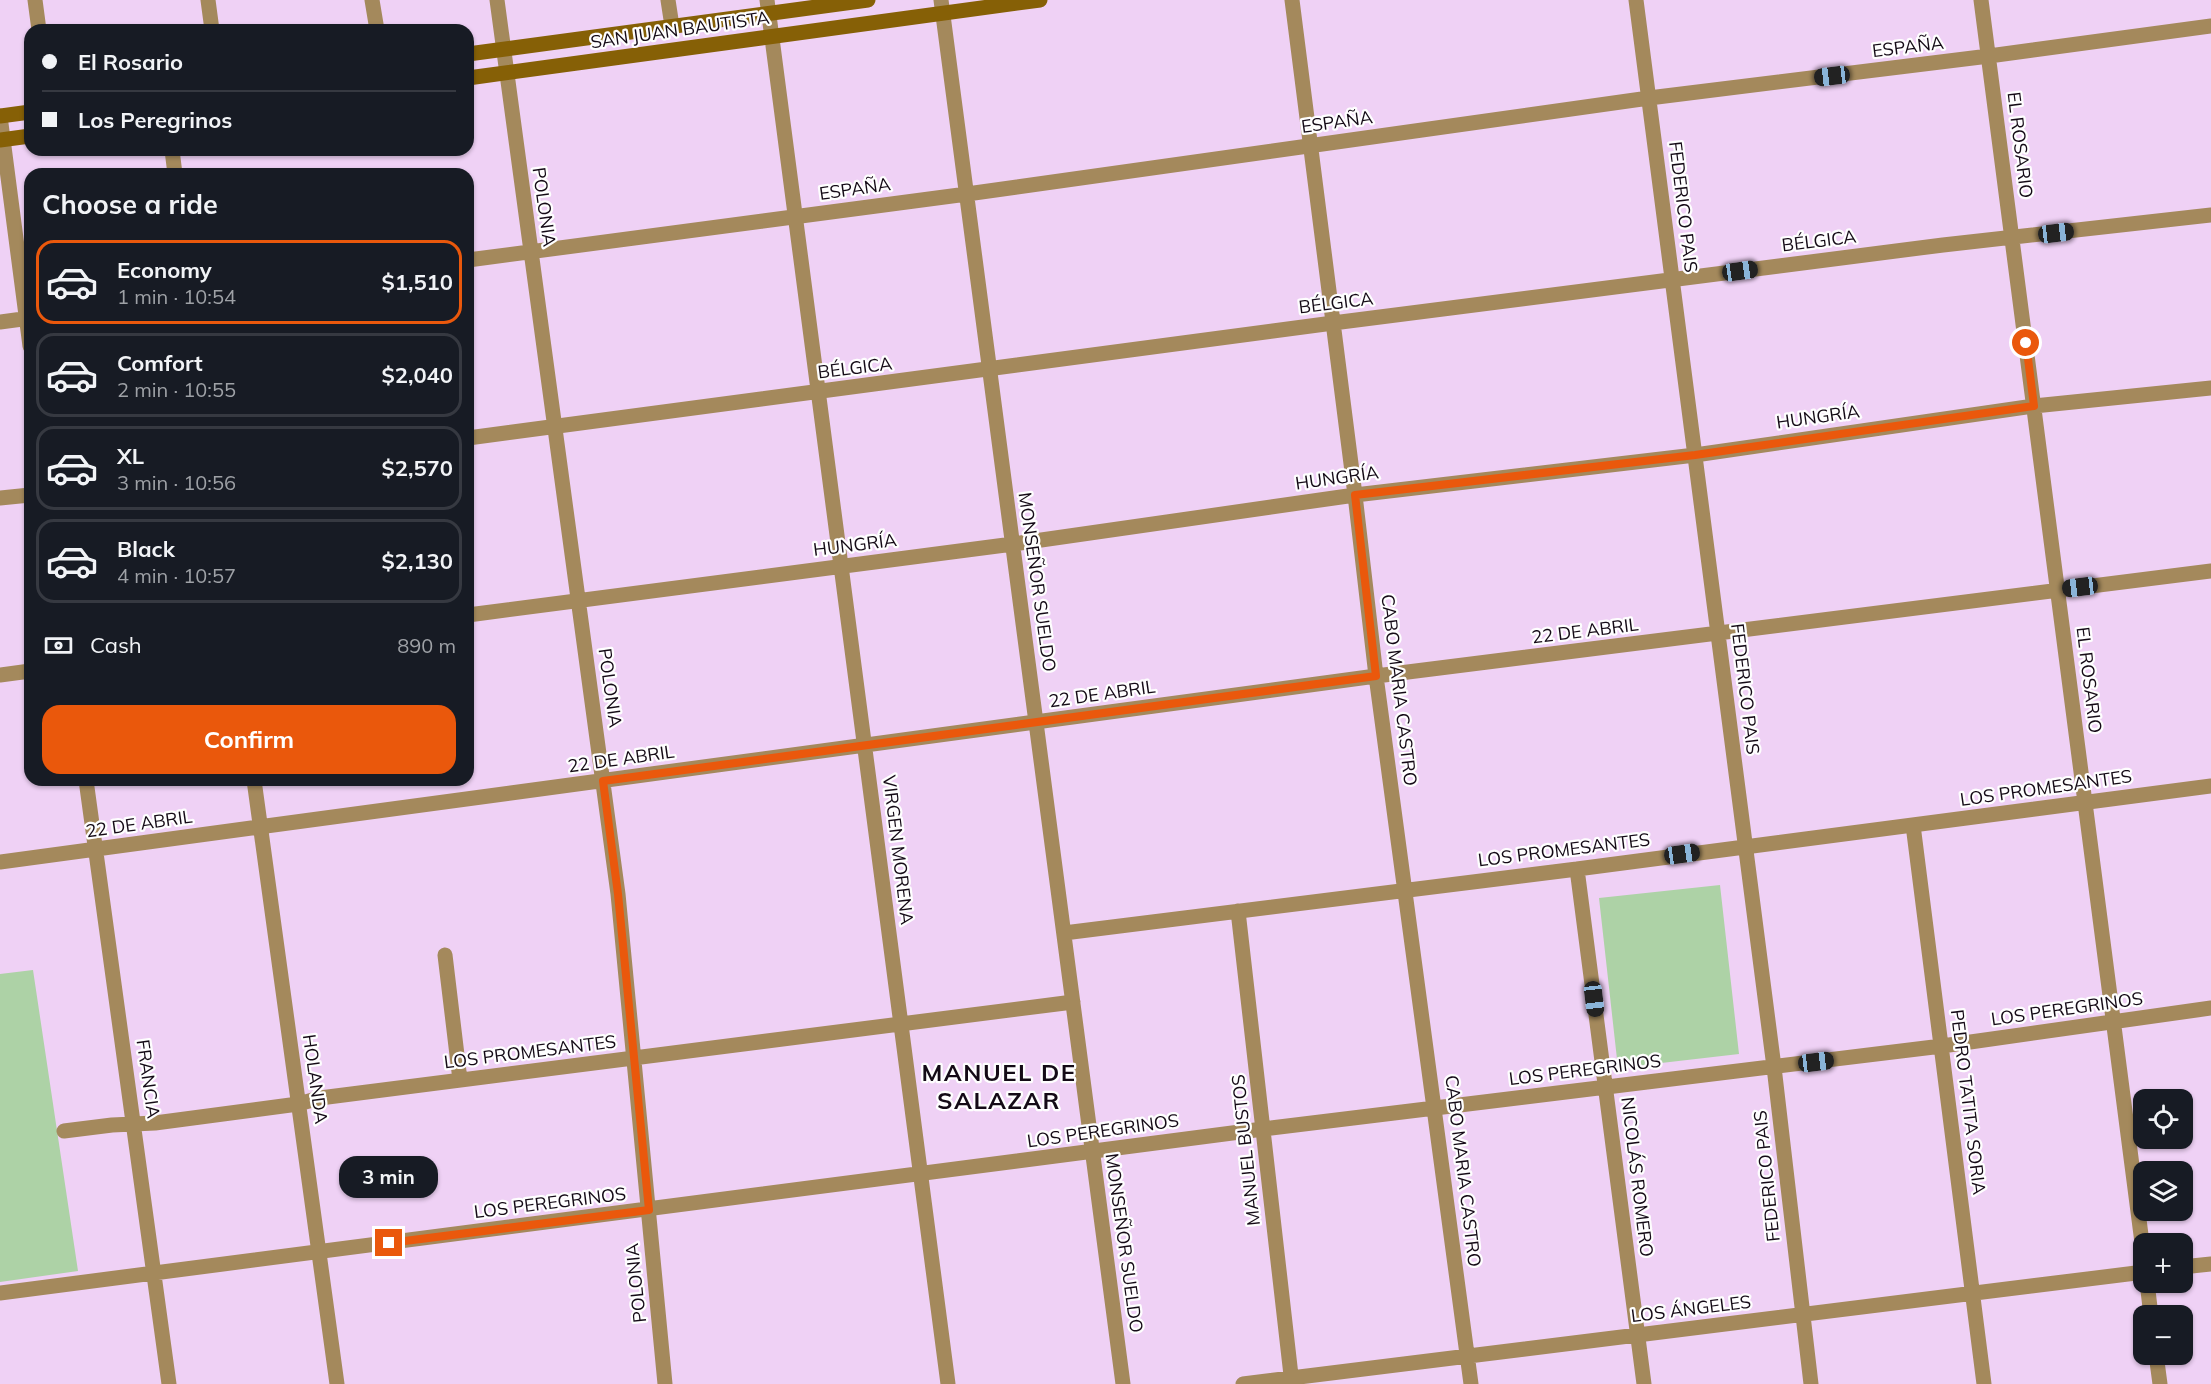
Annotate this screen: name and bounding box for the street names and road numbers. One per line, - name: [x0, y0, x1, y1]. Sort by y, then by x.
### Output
- street label: SAN JUAN BAUTISTA: [589, 6, 771, 53]
- street label: ESPAÑA: [1871, 31, 1945, 62]
- street label: EL ROSARIO: [2003, 91, 2038, 199]
- street label: ESPAÑA: [1300, 105, 1374, 138]
- street label: FEDERICO PAIS: [1664, 140, 1703, 274]
- street label: POLONIA: [528, 166, 561, 248]
- street label: ESPAÑA: [818, 172, 892, 205]
- street label: BÉLGICA: [1780, 225, 1858, 256]
- street label: BÉLGICA: [1297, 287, 1375, 318]
- street label: BÉLGICA: [816, 352, 894, 383]
- street label: HUNGRÍA: [1775, 399, 1861, 434]
- street label: HUNGRÍA: [1294, 460, 1380, 495]
- street label: MONSEÑOR SUELDO: [1013, 491, 1061, 673]
- street label: HUNGRÍA: [812, 528, 898, 561]
- street label: CABO MARIA CASTRO: [1376, 593, 1423, 787]
- street label: 22 DE ABRIL: [1530, 613, 1640, 648]
- street label: FEDERICO PAIS: [1726, 622, 1765, 756]
- street label: EL ROSARIO: [2072, 626, 2107, 734]
- street label: POLONIA: [594, 647, 627, 729]
- street label: 22 DE ABRIL: [1047, 675, 1157, 712]
- street label: 22 DE ABRIL: [566, 740, 676, 777]
- street label: LOS PROMESANTES: [1959, 764, 2133, 811]
- street label: VIRGEN MORENA: [878, 774, 919, 926]
- street label: 22 DE ABRIL: [84, 805, 194, 842]
- street label: LOS PROMESANTES: [1477, 828, 1651, 871]
- street label: LOS PEREGRINOS: [1990, 986, 2144, 1031]
- street label: PEDRO TATITA SORIA: [1946, 1008, 1991, 1196]
- street label: LOS PROMESANTES: [443, 1030, 617, 1073]
- street label: HOLANDA: [298, 1033, 333, 1125]
- street label: FRANCIA: [132, 1038, 165, 1120]
- street label: LOS PEREGRINOS: [1508, 1049, 1662, 1090]
- street label: MANUEL BUSTOS: [1226, 1073, 1265, 1227]
- street label: CABO MARIA CASTRO: [1440, 1074, 1487, 1268]
- street label: NICOLÁS ROMERO: [1616, 1096, 1659, 1258]
- street label: LOS PEREGRINOS: [1026, 1108, 1180, 1153]
- street label: FEDERICO PAIS: [1748, 1109, 1785, 1243]
- street label: MONSEÑOR SUELDO: [1100, 1152, 1148, 1334]
- street label: LOS PEREGRINOS: [473, 1182, 627, 1223]
- street label: POLONIA: [620, 1242, 651, 1324]
- street label: LOS ÁNGELES: [1630, 1290, 1752, 1327]

